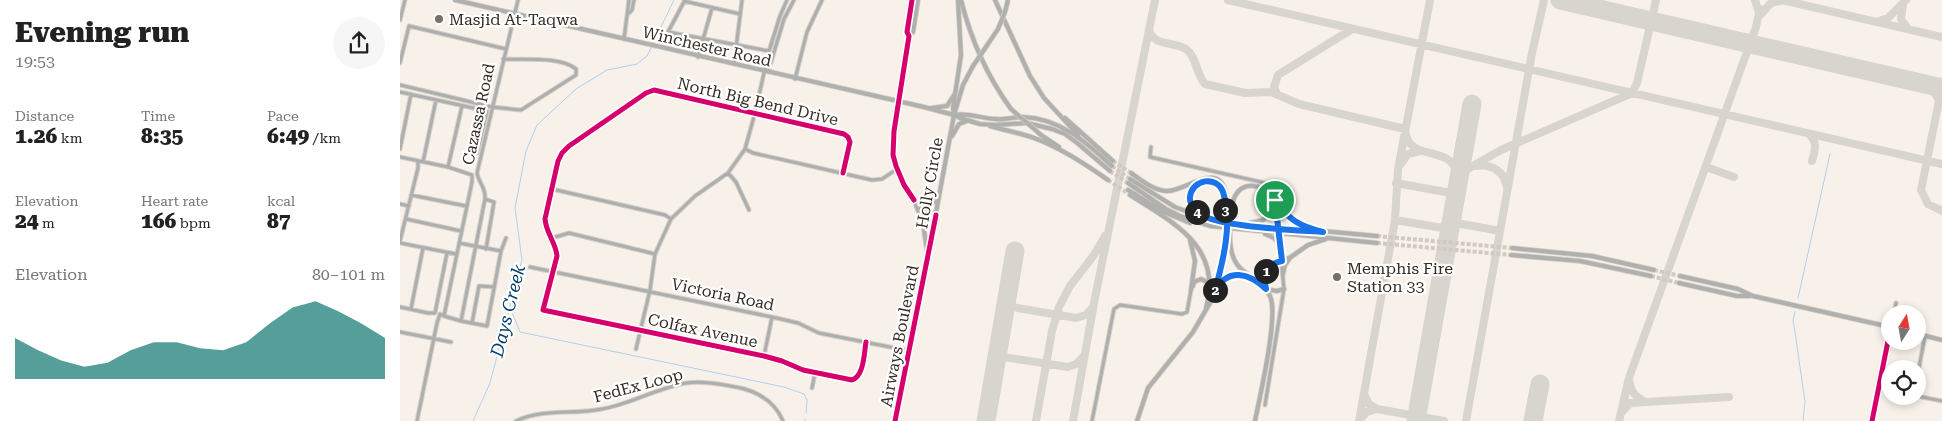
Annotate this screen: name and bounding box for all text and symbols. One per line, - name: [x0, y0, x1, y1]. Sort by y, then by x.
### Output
- place label: Masjid At-Taqwa: [449, 10, 578, 29]
- marker: Masjid At-Taqwa: [433, 13, 445, 25]
- text: Evening run: [15, 16, 189, 49]
- button: share: [333, 17, 385, 69]
- street label: Winchester Road: [641, 22, 773, 71]
- text: 19:53: [15, 52, 55, 71]
- street label: Cazassa Road: [458, 62, 499, 167]
- street label: North Big Bend Drive: [676, 74, 840, 129]
- text: Distance: [15, 108, 74, 124]
- text: Time: [141, 108, 175, 124]
- text: Pace: [267, 108, 299, 124]
- text: 1.26: [15, 124, 57, 148]
- text: 8:35: [141, 124, 183, 148]
- text: 6:49: [267, 124, 309, 148]
- text: km: [57, 130, 82, 146]
- text: /km: [309, 130, 341, 146]
- street label: Holly Circle: [912, 136, 947, 230]
- pin: [1254, 179, 1296, 221]
- icon: arrive: [1261, 186, 1289, 214]
- text: Elevation: [15, 193, 78, 209]
- text: Heart rate: [141, 193, 208, 209]
- text: kcal: [267, 193, 295, 209]
- pin: 3: [1212, 198, 1238, 222]
- pin: 4: [1184, 200, 1210, 224]
- text: 3: [1222, 202, 1229, 218]
- text: 4: [1194, 204, 1201, 220]
- text: 24: [15, 209, 39, 233]
- text: 166: [141, 209, 176, 233]
- text: 87: [267, 209, 291, 233]
- text: m: [39, 215, 55, 231]
- text: bpm: [176, 215, 211, 231]
- pin: 1: [1254, 258, 1278, 284]
- place label: Memphis Fire Station 33: [1347, 259, 1453, 296]
- water label: Days Creek: [486, 262, 529, 360]
- text: 1: [1263, 263, 1270, 279]
- street label: Airways Boulevard: [876, 264, 923, 409]
- text: Elevation: [15, 265, 88, 284]
- text: 80–101 m: [312, 265, 385, 284]
- marker: Memphis Fire Station 33: [1331, 271, 1343, 283]
- street label: Victoria Road: [670, 274, 776, 315]
- pin: 2: [1202, 278, 1228, 302]
- text: 2: [1212, 282, 1219, 298]
- north arrow: [1881, 305, 1926, 350]
- map controls: [1881, 305, 1926, 405]
- street label: Colfax Avenue: [646, 310, 760, 351]
- button: locate: [1881, 360, 1926, 405]
- street label: FedEx Loop: [591, 364, 685, 407]

